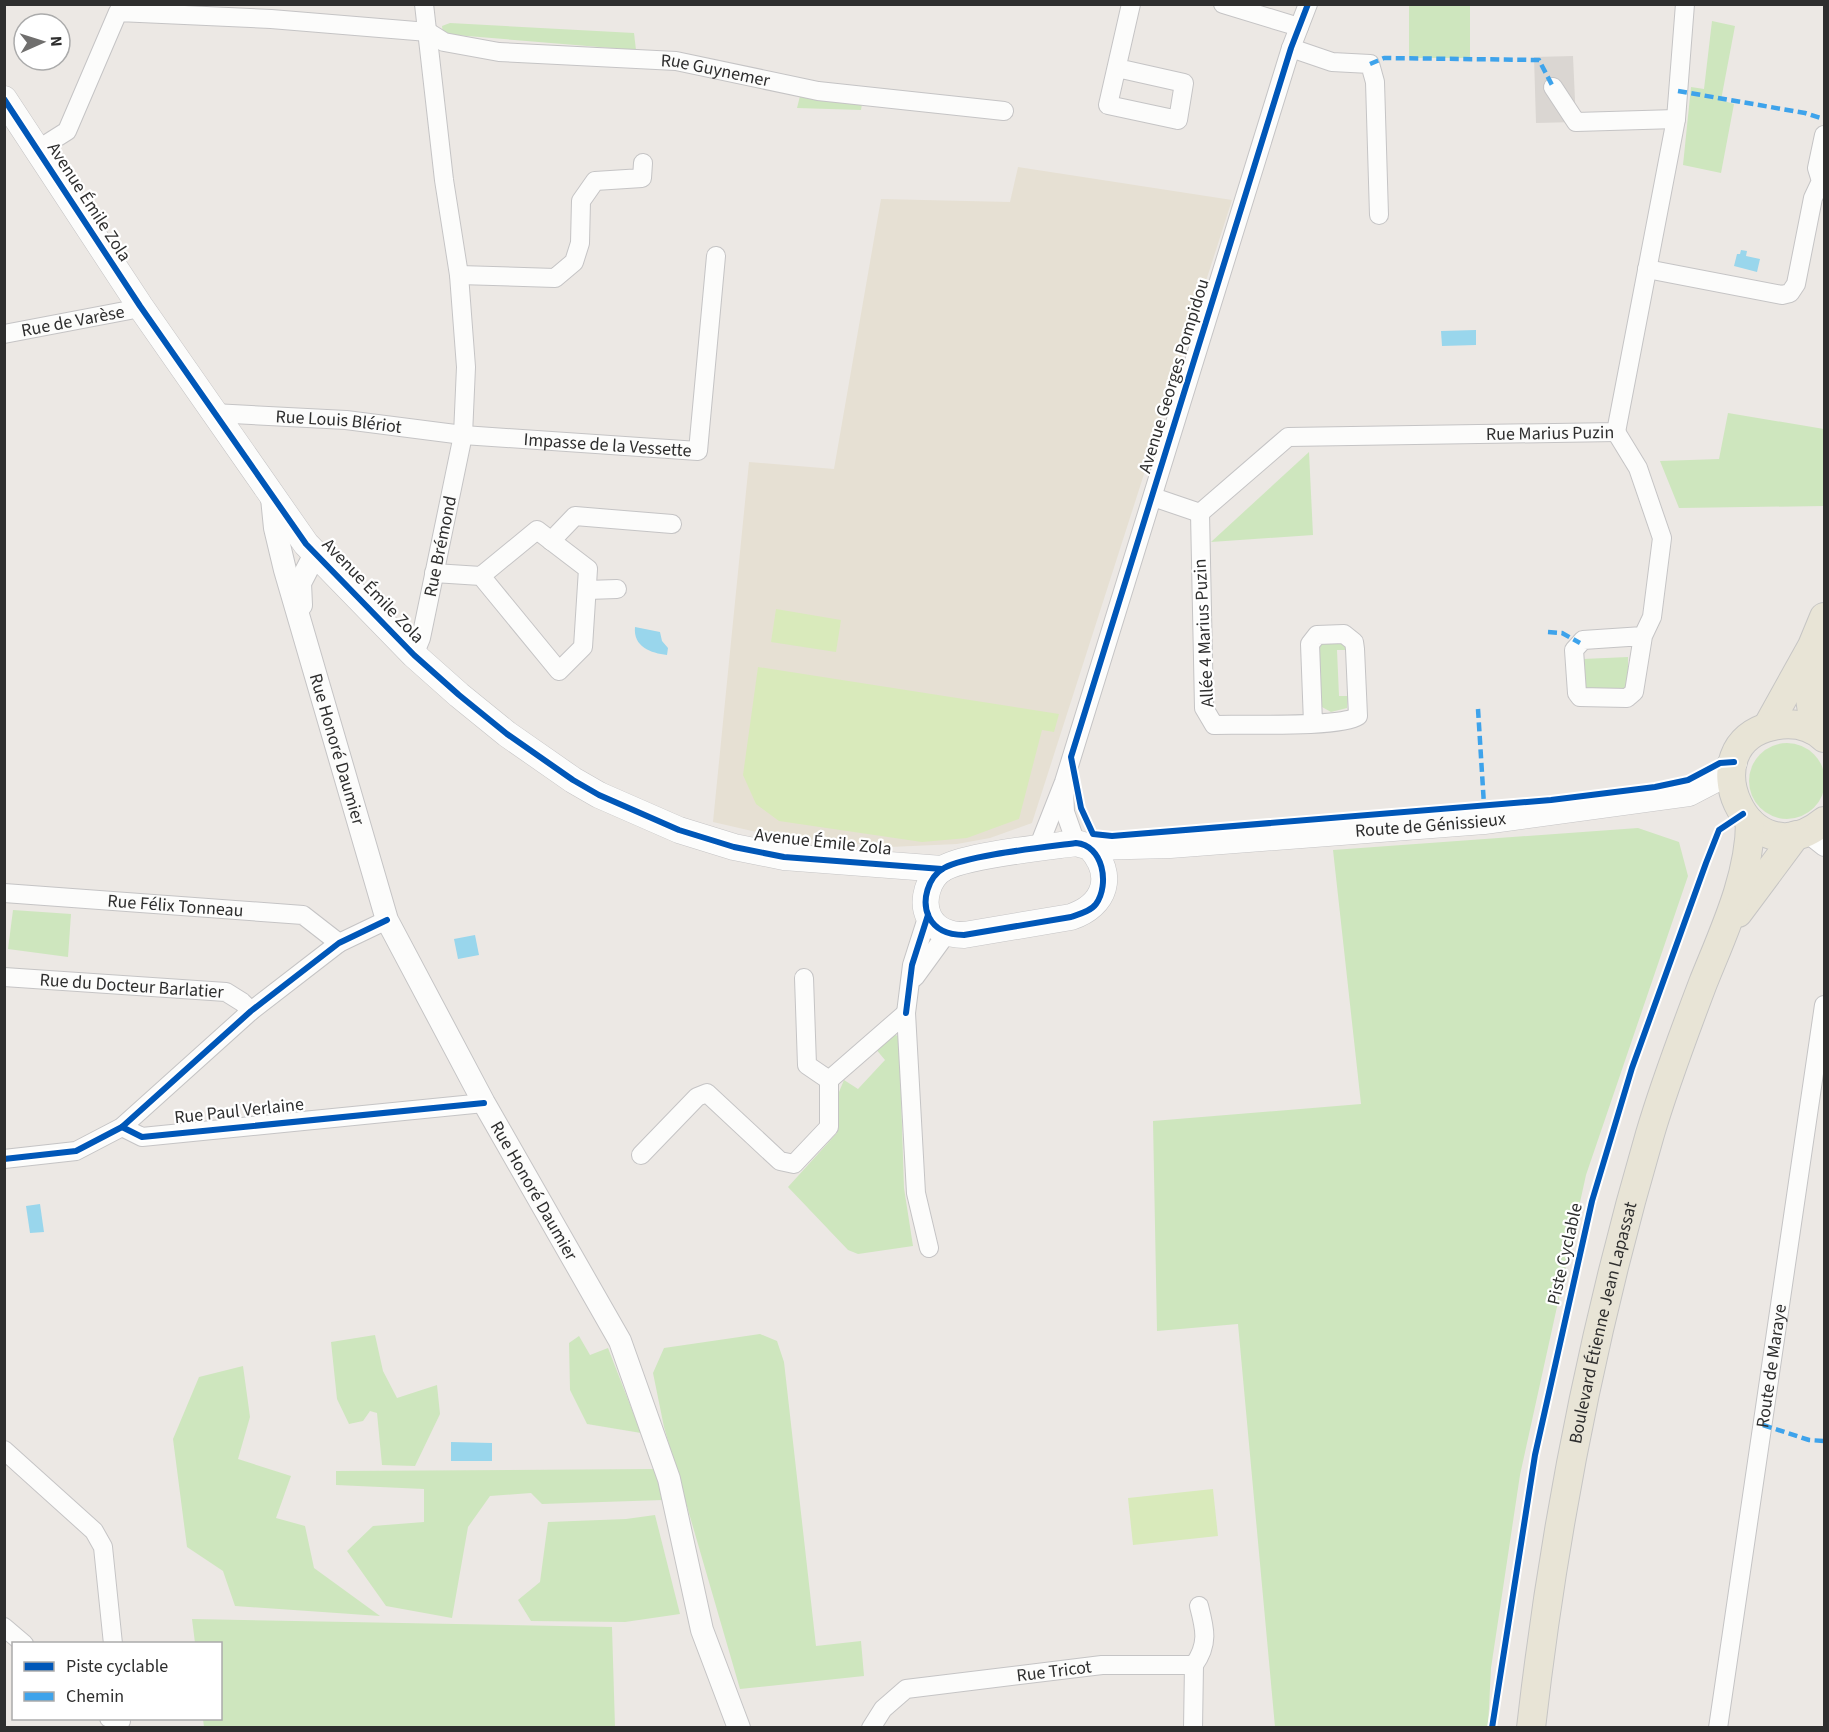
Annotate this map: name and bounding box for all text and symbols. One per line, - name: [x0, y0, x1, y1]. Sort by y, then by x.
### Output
- north arrow: [12, 12, 72, 72]
- text: N: [45, 35, 67, 47]
- street label: Rue Guynemer: [660, 48, 773, 93]
- street label: Avenue Émile Zola: [41, 137, 137, 267]
- street label: Avenue Georges Pompidou: [1132, 276, 1216, 476]
- street label: Rue de Varèse: [19, 299, 127, 343]
- street label: Rue Louis Blériot: [275, 404, 403, 440]
- street label: Rue Marius Puzin: [1486, 420, 1614, 446]
- street label: Impasse de la Vessette: [523, 427, 692, 463]
- street label: Rue Brémond: [417, 493, 463, 599]
- street label: Avenue Émile Zola: [316, 533, 430, 649]
- street label: Allée 4 Marius Puzin: [1188, 558, 1220, 708]
- street label: Rue Honoré Daumier: [303, 670, 371, 829]
- street label: Route de Génissieux: [1354, 806, 1507, 843]
- street label: Avenue Émile Zola: [753, 822, 893, 862]
- street label: Rue Félix Tonneau: [107, 888, 244, 923]
- street label: Rue du Docteur Barlatier: [39, 967, 225, 1004]
- street label: Rue Paul Verlaine: [173, 1092, 305, 1130]
- street label: Rue Honoré Daumier: [484, 1116, 584, 1266]
- street label: Boulevard Étienne Jean Lapassat: [1563, 1199, 1643, 1446]
- street label: Piste Cyclable: [1541, 1201, 1589, 1307]
- street label: Route de Maraye: [1750, 1302, 1793, 1429]
- legend: [12, 1642, 222, 1720]
- text: Piste cyclable: [66, 1654, 168, 1679]
- street label: Rue Tricot: [1015, 1654, 1093, 1688]
- text: Chemin: [66, 1684, 124, 1709]

